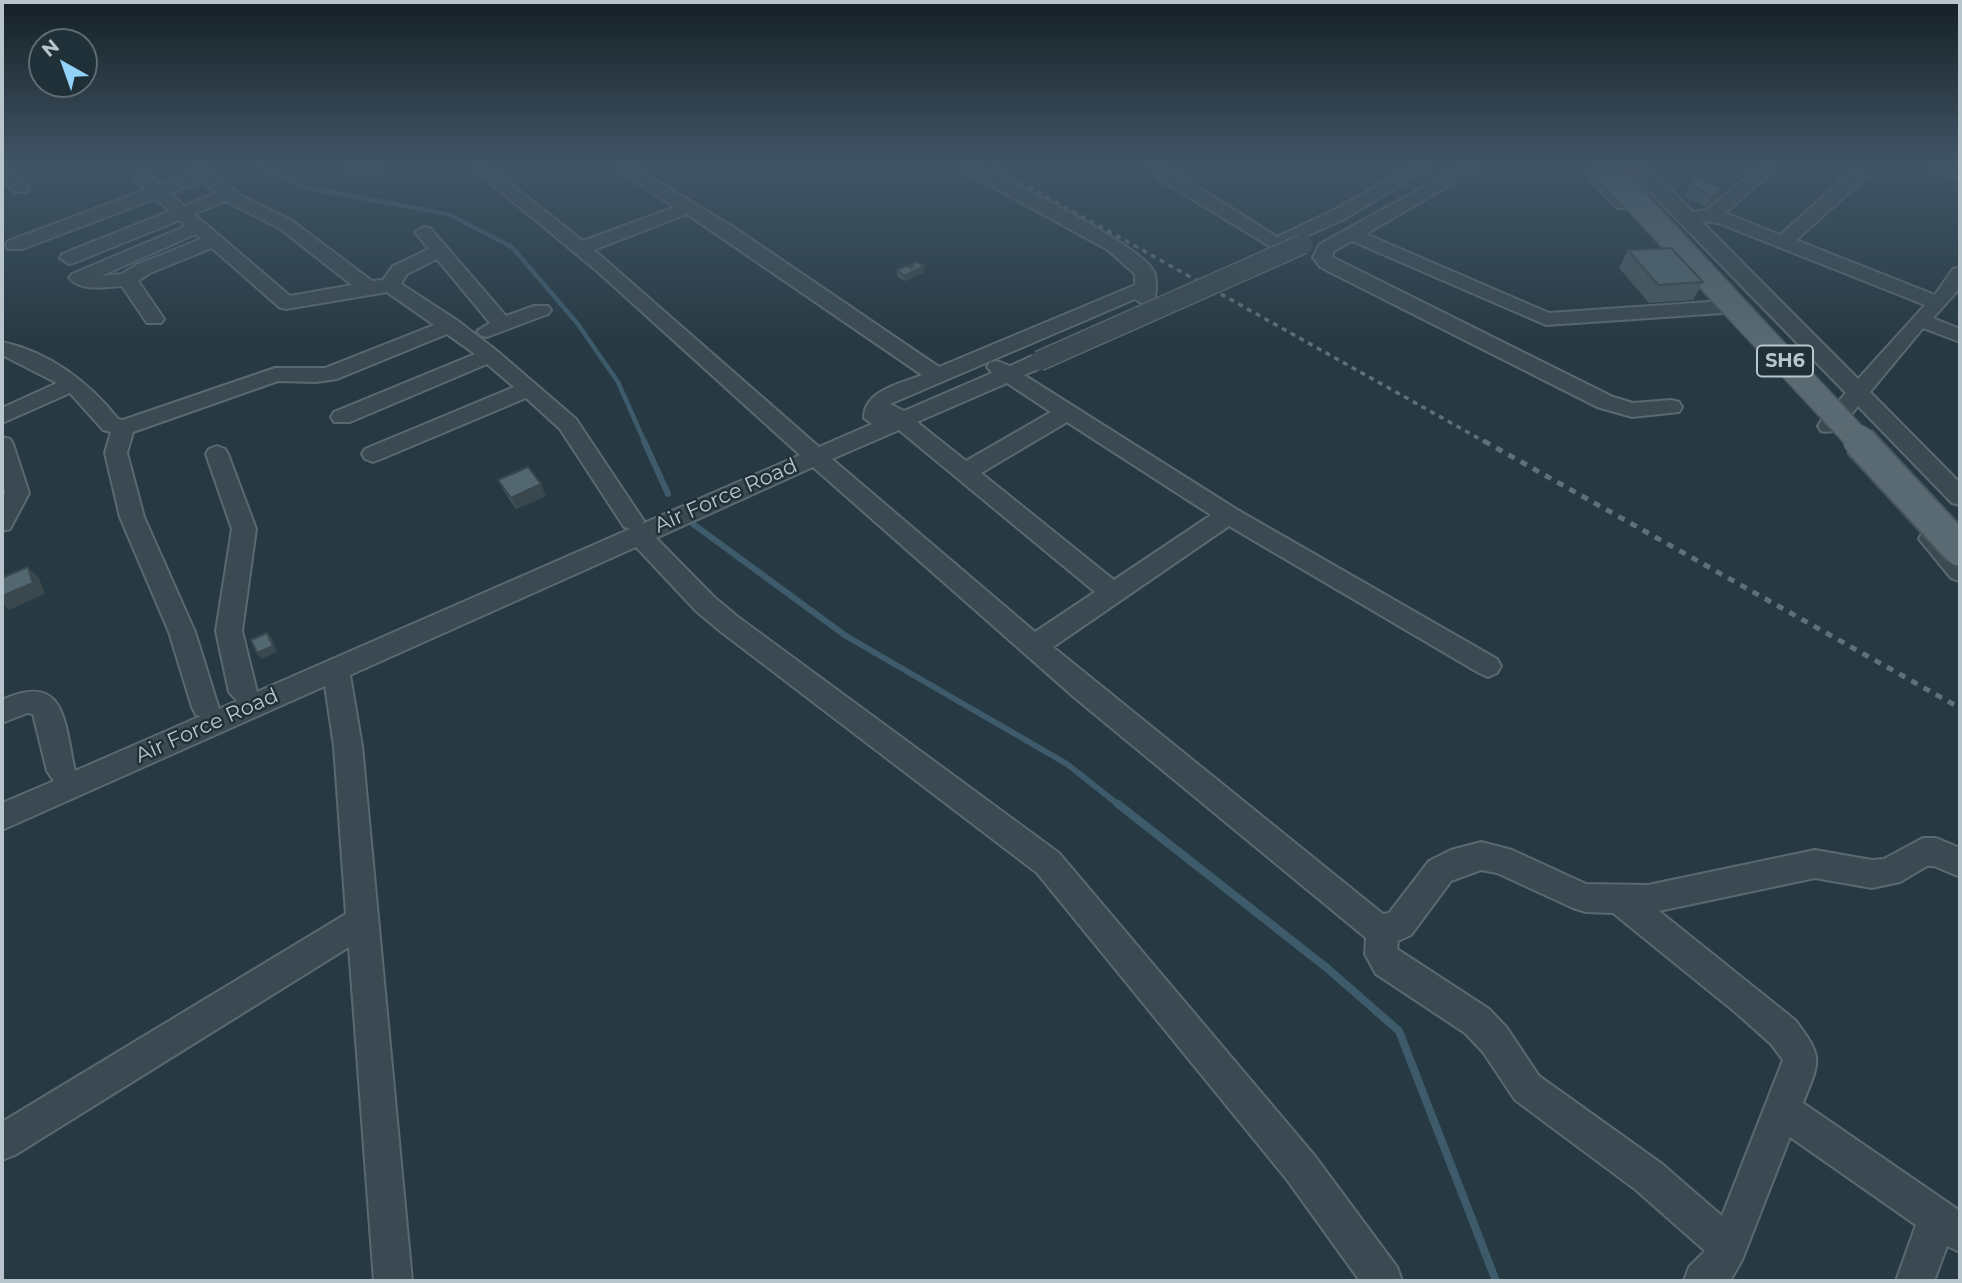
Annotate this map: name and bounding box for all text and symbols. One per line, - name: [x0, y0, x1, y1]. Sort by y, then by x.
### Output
- north arrow: [28, 28, 98, 98]
- text: N: [37, 34, 64, 62]
- road number: SH6: [1757, 346, 1813, 376]
- street label: Air Force Road: [651, 453, 801, 539]
- street label: Air Force Road: [132, 683, 282, 769]

